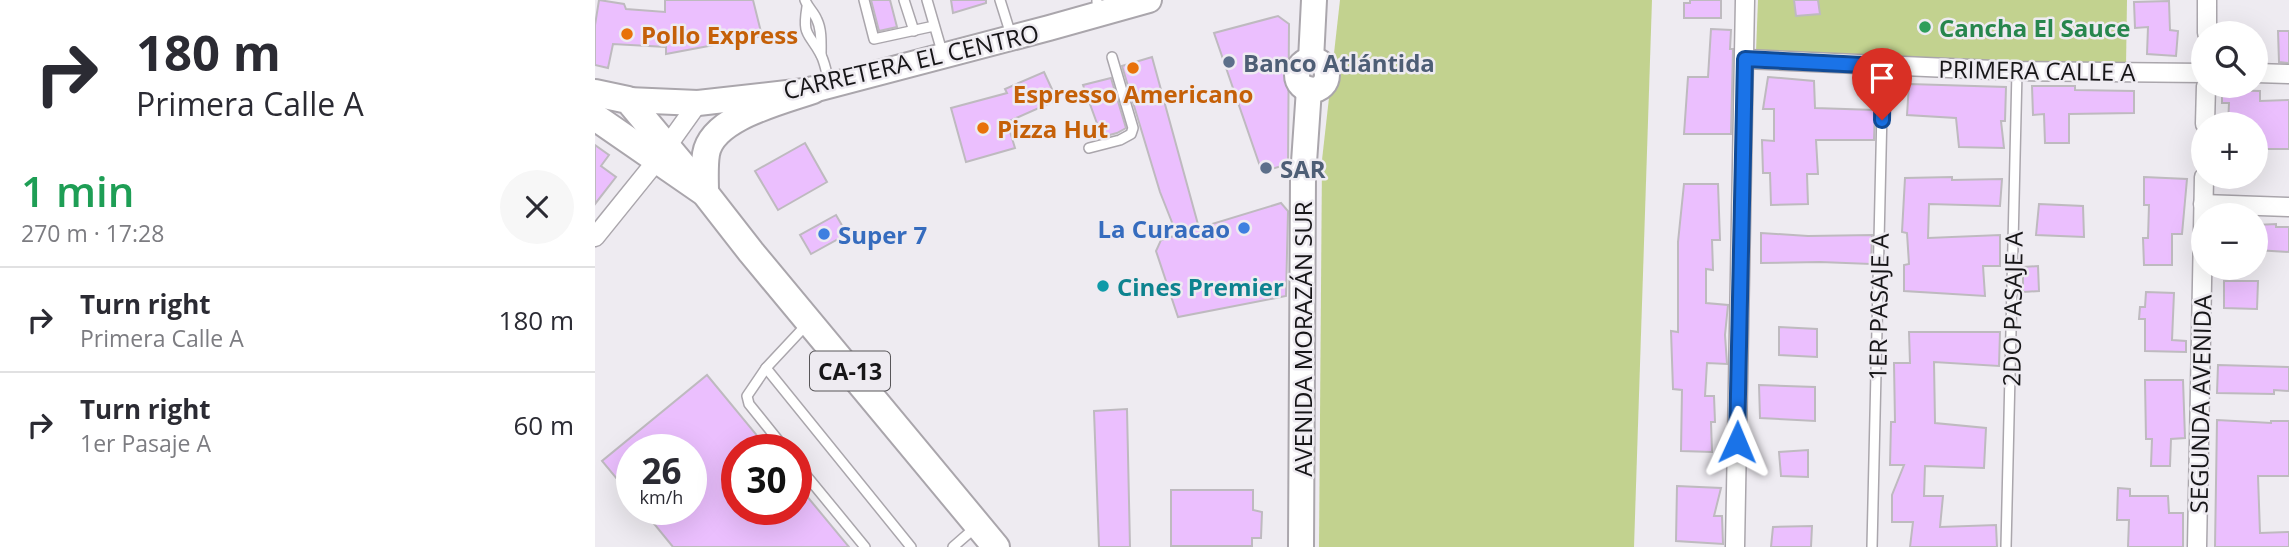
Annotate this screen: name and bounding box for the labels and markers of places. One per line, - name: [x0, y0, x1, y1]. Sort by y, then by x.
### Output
- place label: Cancha El Sauce: [1939, 11, 2130, 44]
- place label: Pollo Express: [641, 18, 798, 51]
- marker: Cancha El Sauce: [1917, 19, 1933, 35]
- marker: Pollo Express: [619, 26, 635, 42]
- place label: Banco Atlántida: [1243, 46, 1435, 79]
- pin: [1852, 48, 1912, 120]
- marker: Banco Atlántida: [1221, 54, 1237, 70]
- marker: Espresso Americano: [1125, 60, 1141, 76]
- place label: Espresso Americano: [1013, 77, 1253, 110]
- place label: Pizza Hut: [997, 112, 1108, 145]
- marker: Pizza Hut: [975, 120, 991, 136]
- place label: SAR: [1280, 152, 1326, 185]
- marker: SAR: [1258, 160, 1274, 176]
- place label: La Curacao: [1098, 212, 1230, 245]
- place label: Super 7: [838, 218, 927, 251]
- marker: La Curacao: [1236, 220, 1252, 236]
- marker: Super 7: [816, 226, 832, 242]
- place label: Cines Premier: [1117, 270, 1284, 303]
- marker: Cines Premier: [1095, 278, 1111, 294]

